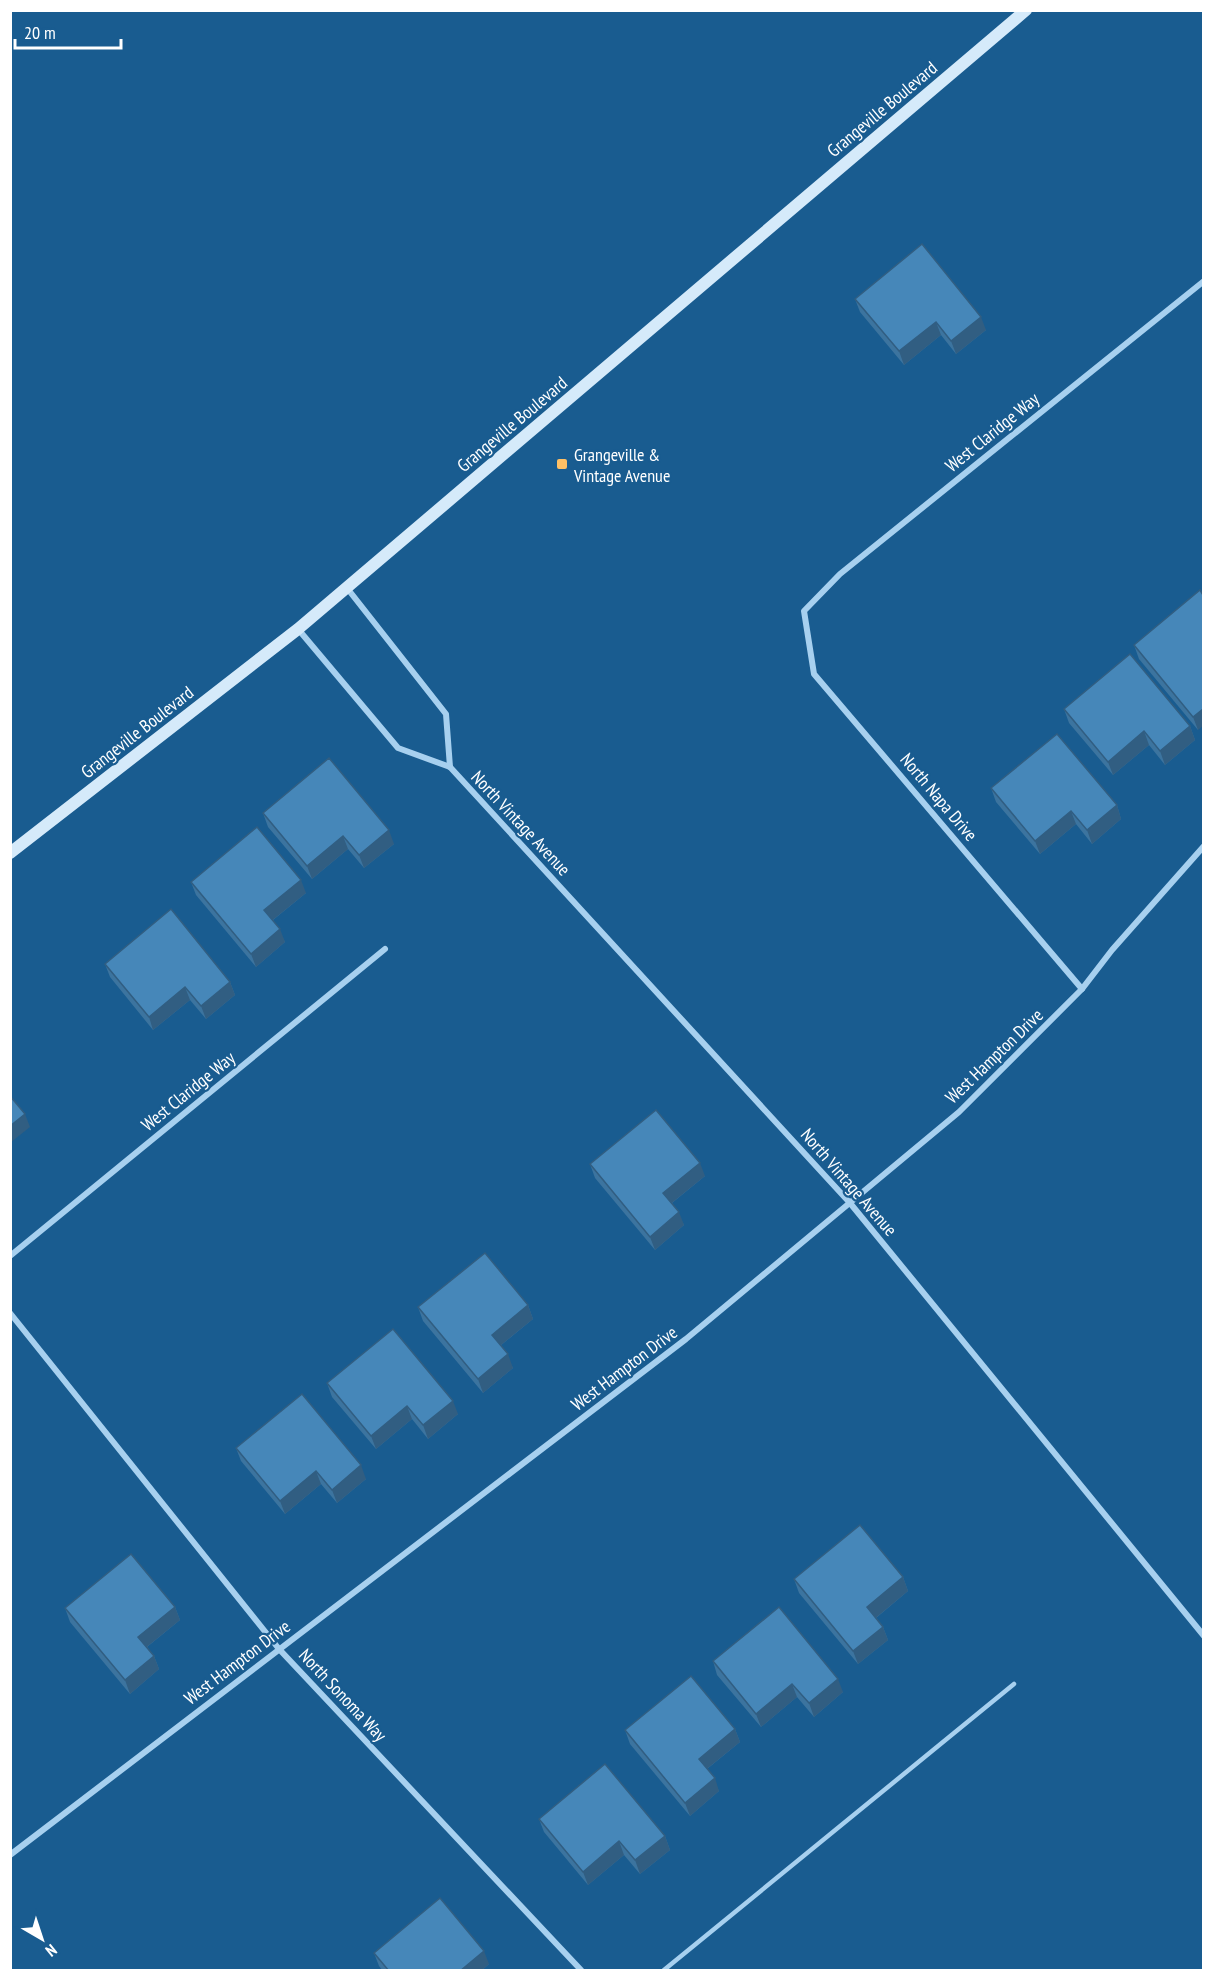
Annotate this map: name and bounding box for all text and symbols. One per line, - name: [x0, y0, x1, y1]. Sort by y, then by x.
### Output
- scale bar: [15, 12, 122, 50]
- text: 20 m: [24, 21, 56, 44]
- street label: Grangeville Boulevard: [822, 56, 942, 162]
- street label: Grangeville Boulevard: [452, 371, 572, 477]
- street label: West Claridge Way: [940, 387, 1044, 477]
- place label: Grangeville & Vintage Avenue: [573, 443, 670, 487]
- marker: Grangeville & Vintage Avenue: [555, 457, 569, 471]
- street label: Grangeville Boulevard: [76, 681, 198, 783]
- street label: North Napa Drive: [895, 748, 983, 846]
- street label: North Vintage Avenue: [466, 766, 576, 880]
- street label: West Hampton Drive: [940, 1004, 1048, 1108]
- street label: West Claridge Way: [136, 1046, 240, 1136]
- street label: North Vintage Avenue: [796, 1123, 902, 1241]
- street label: West Hampton Drive: [566, 1321, 682, 1415]
- street label: West Hampton Drive: [179, 1615, 295, 1709]
- street label: North Sonoma Way: [294, 1644, 392, 1746]
- north arrow: [12, 1909, 72, 1969]
- text: N: [42, 1940, 61, 1961]

